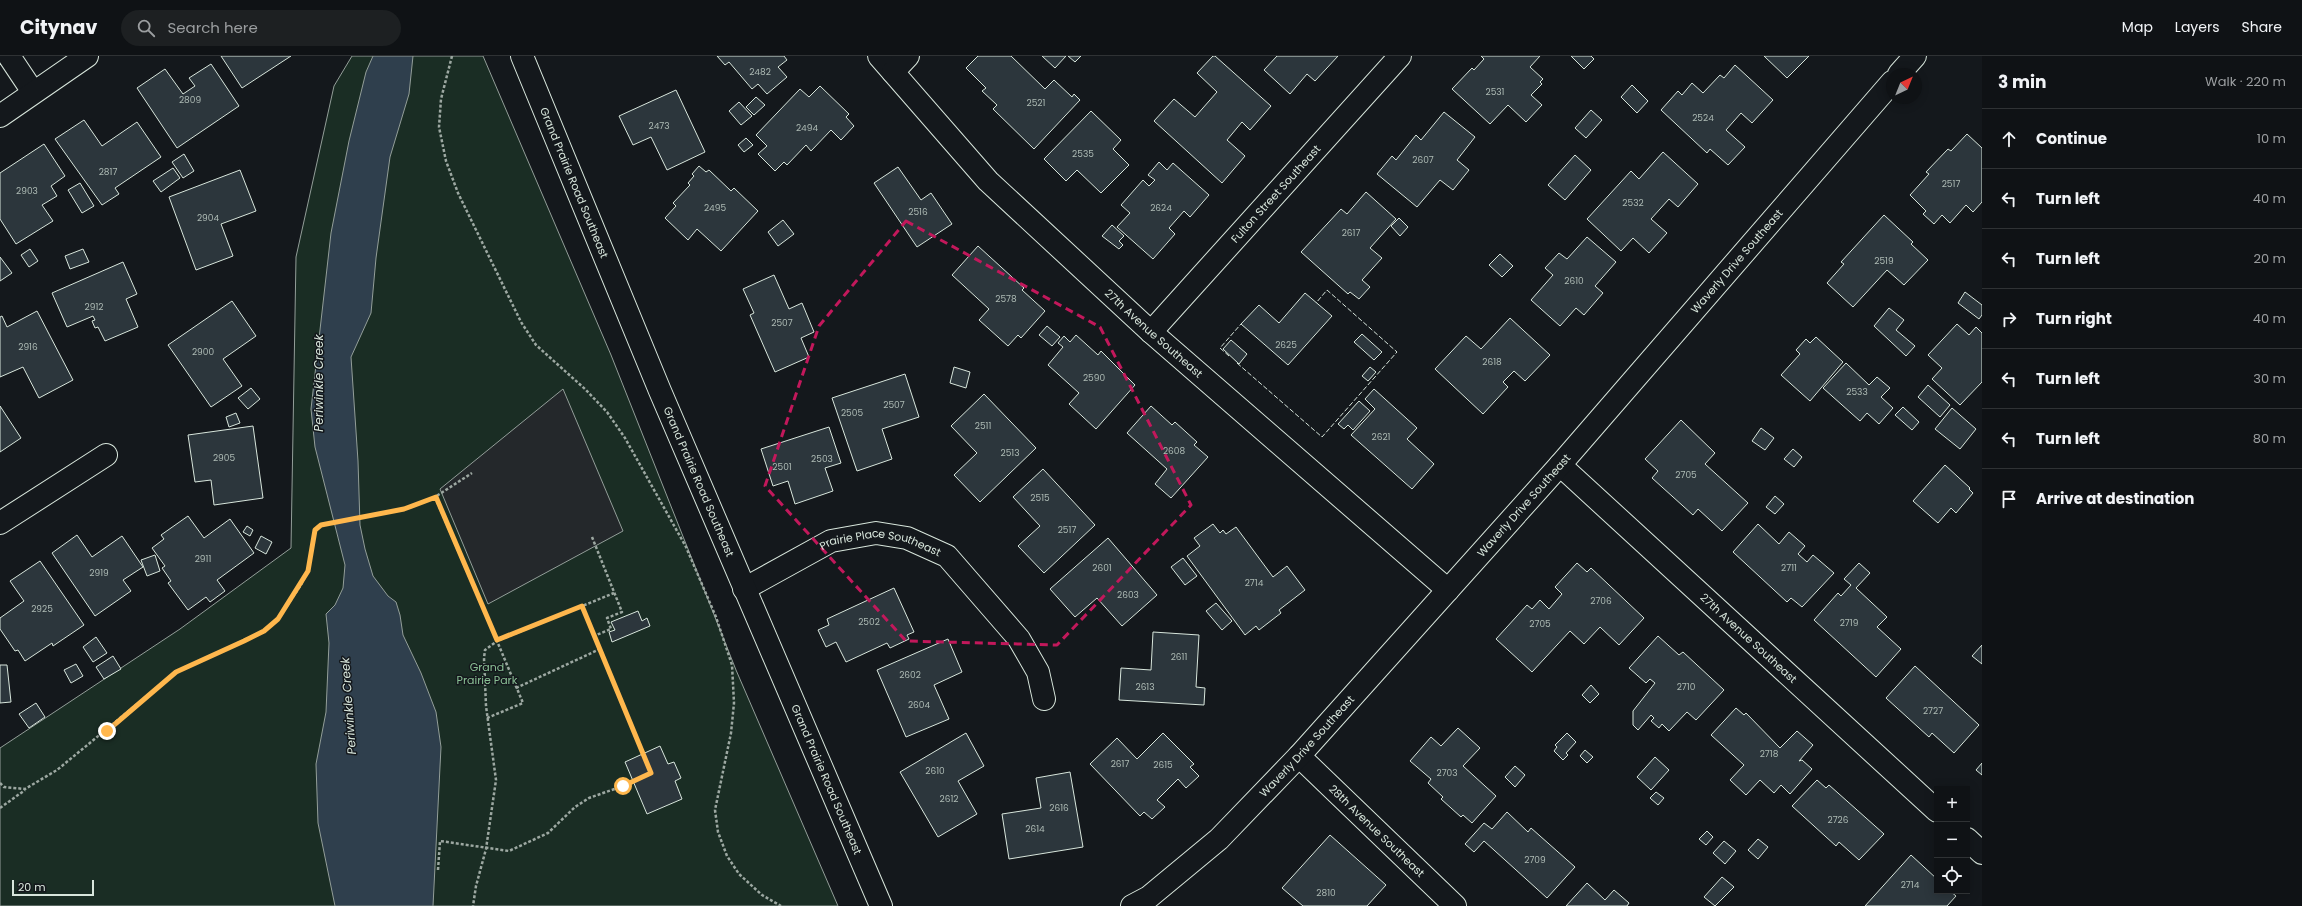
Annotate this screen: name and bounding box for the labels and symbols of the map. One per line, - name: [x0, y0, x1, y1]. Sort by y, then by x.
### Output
- house number: 2482: [749, 66, 771, 78]
- north arrow: [1886, 68, 1922, 104]
- house number: 2531: [1485, 86, 1505, 98]
- house number: 2809: [179, 94, 201, 106]
- house number: 2521: [1027, 97, 1046, 109]
- street label: Grand Prairie Road Southeast: [536, 105, 612, 261]
- house number: 2524: [1692, 112, 1714, 124]
- house number: 2473: [648, 120, 670, 132]
- house number: 2494: [796, 122, 818, 134]
- street label: Fulton Street Southeast: [1227, 141, 1324, 246]
- house number: 2535: [1072, 148, 1094, 160]
- house number: 2607: [1412, 154, 1434, 166]
- house number: 2817: [99, 166, 117, 178]
- house number: 2517: [1942, 178, 1960, 190]
- house number: 2903: [16, 185, 38, 197]
- house number: 2532: [1622, 197, 1644, 209]
- house number: 2495: [704, 202, 726, 214]
- house number: 2624: [1150, 202, 1172, 214]
- house number: 2516: [908, 206, 928, 218]
- street label: Waverly Drive Southeast: [1687, 206, 1786, 317]
- house number: 2904: [197, 212, 219, 224]
- house number: 2617: [1342, 227, 1360, 239]
- house number: 2519: [1874, 255, 1894, 267]
- house number: 2610: [1564, 275, 1584, 287]
- street label: 27th Avenue Southeast: [1101, 285, 1206, 381]
- house number: 2578: [995, 293, 1017, 305]
- house number: 2912: [85, 301, 103, 313]
- house number: 2507: [771, 317, 793, 329]
- water label: Periwinkle Creek: [310, 334, 327, 432]
- house number: 2625: [1275, 339, 1297, 351]
- house number: 2916: [18, 341, 38, 353]
- house number: 2900: [192, 346, 214, 358]
- house number: 2618: [1482, 356, 1502, 368]
- house number: 2590: [1083, 372, 1105, 384]
- house number: 2533: [1846, 386, 1868, 398]
- house number: 2507: [883, 399, 905, 411]
- street label: Grand Prairie Road Southeast: [660, 404, 738, 559]
- house number: 2505: [841, 407, 863, 419]
- house number: 2511: [975, 420, 991, 432]
- house number: 2621: [1372, 431, 1391, 443]
- house number: 2608: [1163, 445, 1185, 457]
- house number: 2513: [1000, 447, 1020, 459]
- street label: Waverly Drive Southeast: [1473, 450, 1574, 560]
- house number: 2905: [213, 452, 235, 464]
- house number: 2503: [811, 453, 833, 465]
- house number: 2501: [772, 461, 792, 473]
- house number: 2705: [1675, 469, 1697, 481]
- house number: 2515: [1030, 492, 1050, 504]
- house number: 2517: [1058, 524, 1076, 536]
- street label: Prairie Place Southeast: [816, 525, 944, 560]
- house number: 2911: [195, 553, 211, 565]
- house number: 2601: [1092, 562, 1112, 574]
- house number: 2711: [1781, 562, 1797, 574]
- house number: 2919: [89, 567, 109, 579]
- house number: 2714: [1245, 577, 1264, 589]
- house number: 2603: [1117, 589, 1139, 601]
- street label: 27th Avenue Southeast: [1697, 590, 1801, 687]
- house number: 2706: [1590, 595, 1612, 607]
- house number: 2925: [31, 603, 53, 615]
- house number: 2502: [858, 616, 880, 628]
- house number: 2719: [1840, 617, 1859, 629]
- house number: 2705: [1529, 618, 1551, 630]
- house number: 2611: [1171, 651, 1187, 663]
- water label: Periwinkle Creek: [336, 656, 360, 755]
- park label: Grand Prairie Park: [457, 659, 518, 688]
- house number: 2602: [899, 669, 921, 681]
- house number: 2613: [1135, 681, 1155, 693]
- house number: 2710: [1677, 681, 1696, 693]
- street label: Waverly Drive Southeast: [1256, 692, 1358, 801]
- house number: 2604: [908, 699, 930, 711]
- street label: Grand Prairie Road Southeast: [787, 702, 866, 857]
- house number: 2727: [1923, 705, 1943, 717]
- route end: [98, 722, 116, 740]
- house number: 2718: [1760, 748, 1779, 760]
- house number: 2617: [1111, 758, 1129, 770]
- house number: 2615: [1153, 759, 1173, 771]
- house number: 2610: [925, 765, 945, 777]
- house number: 2703: [1436, 767, 1458, 779]
- route start: [614, 777, 632, 795]
- street label: 28th Avenue Southeast: [1325, 781, 1428, 881]
- house number: 2612: [940, 793, 958, 805]
- house number: 2616: [1049, 802, 1069, 814]
- house number: 2726: [1828, 814, 1849, 826]
- house number: 2614: [1025, 823, 1045, 835]
- house number: 2709: [1524, 854, 1546, 866]
- scale bar: [12, 878, 94, 897]
- house number: 2714: [1901, 879, 1920, 891]
- house number: 2810: [1316, 887, 1336, 899]

